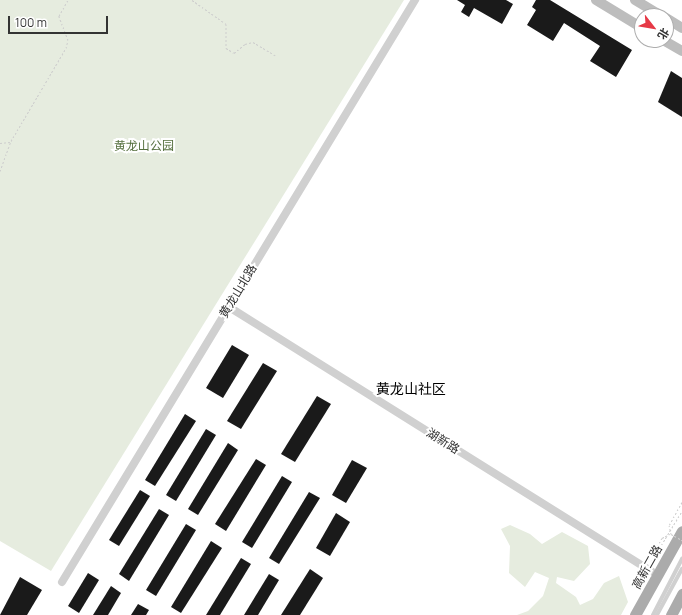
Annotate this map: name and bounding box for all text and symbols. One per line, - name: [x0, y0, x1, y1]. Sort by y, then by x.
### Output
- scale bar: [10, 8, 110, 34]
- north arrow: [634, 8, 674, 48]
- text: 100 m: [15, 14, 47, 31]
- text: 北: [655, 25, 673, 43]
- park label: 黄龙山公园: [114, 139, 174, 153]
- street label: 黄龙山北路: [216, 262, 260, 320]
- district label: 黄龙山社区: [376, 381, 446, 397]
- street label: 湖新路: [424, 425, 462, 457]
- street label: 高新二路: [629, 543, 665, 591]

